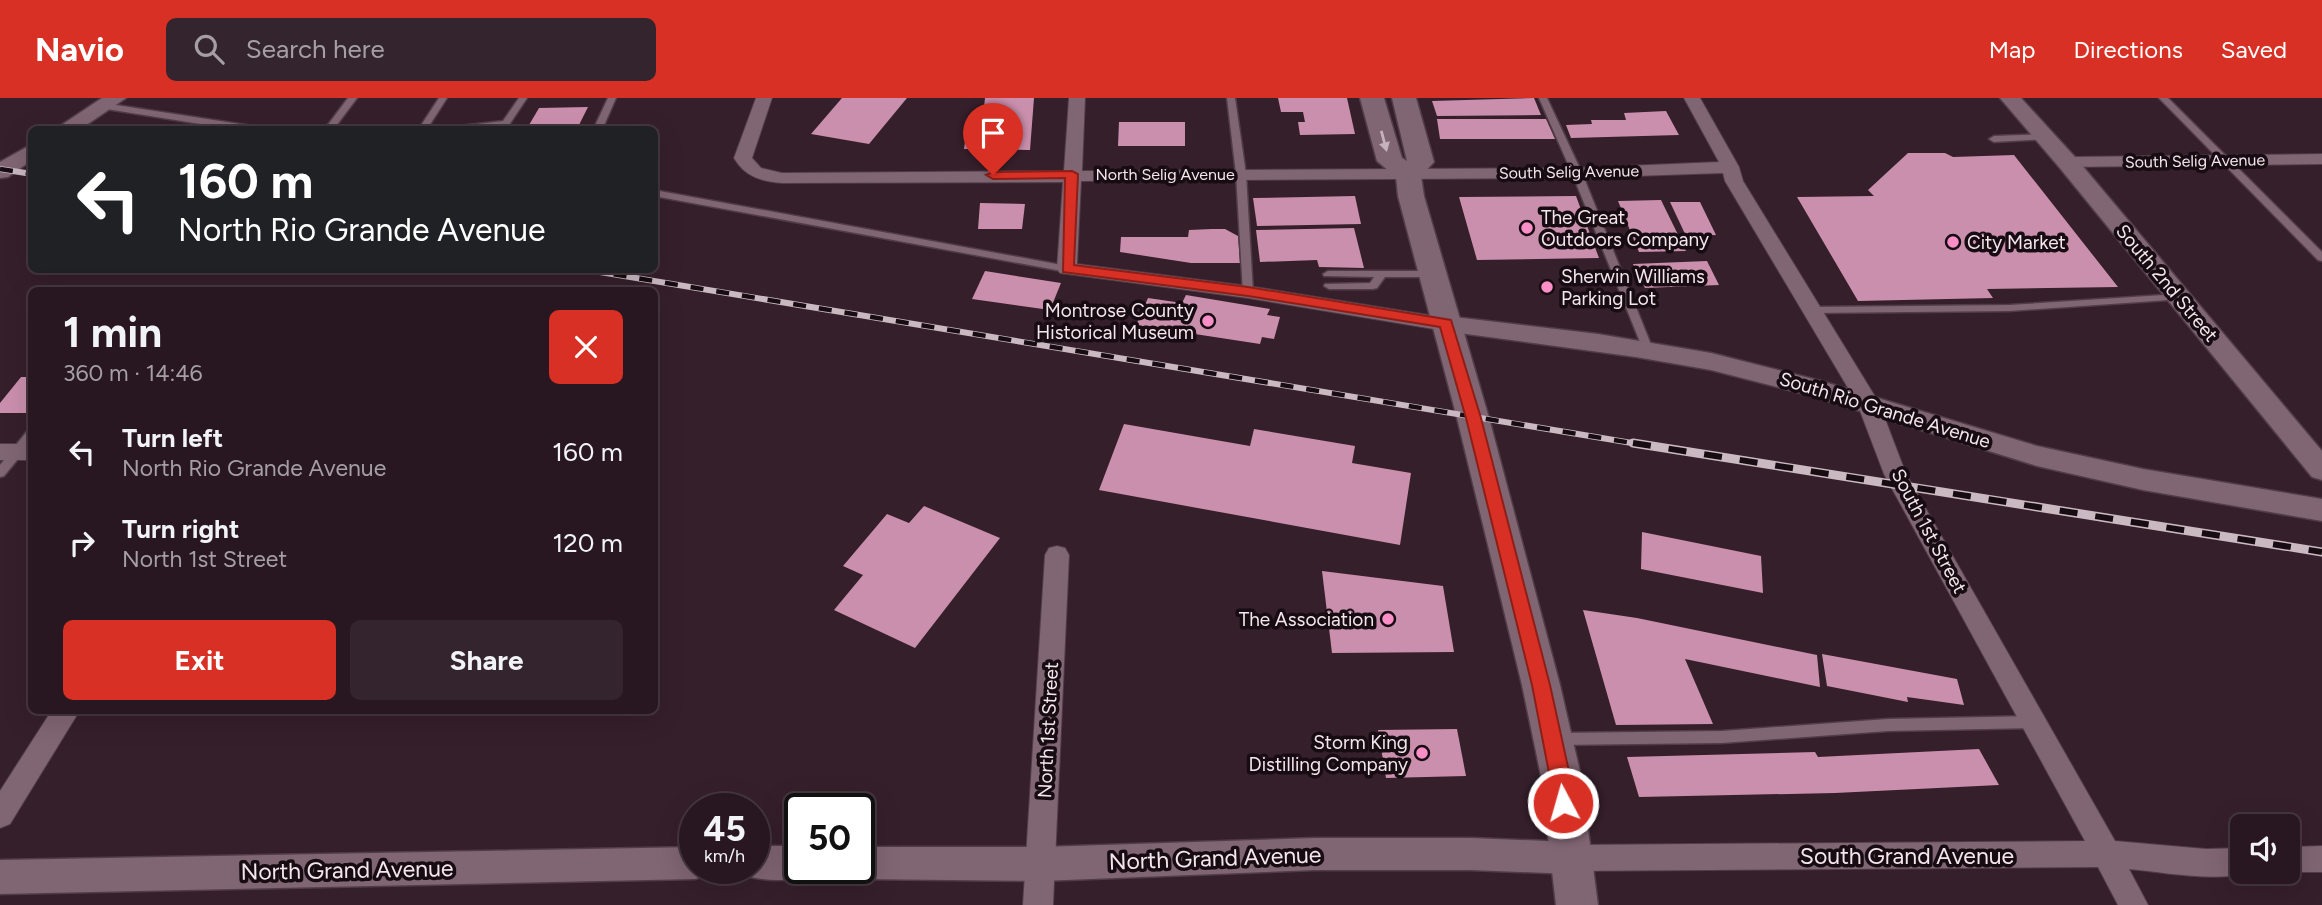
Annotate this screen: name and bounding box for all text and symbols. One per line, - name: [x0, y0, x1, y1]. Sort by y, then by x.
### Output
- search box: [166, 18, 656, 81]
- text: Navio: [35, 30, 124, 69]
- icon: search: [190, 30, 228, 68]
- text: Search here: [246, 33, 385, 65]
- text: Map: [1989, 35, 2035, 64]
- text: Directions: [2073, 35, 2183, 64]
- text: Saved: [2221, 35, 2287, 64]
- pin: [963, 103, 1023, 175]
- icon: arrive: [974, 114, 1012, 152]
- one-way arrow: [1379, 131, 1389, 152]
- street label: South Selig Avenue: [2125, 150, 2266, 172]
- text: 160 m: [178, 151, 313, 210]
- icon: left: [63, 154, 154, 245]
- street label: South Selig Avenue: [1499, 161, 1640, 183]
- street label: North Selig Avenue: [1095, 165, 1235, 184]
- place label: The Great Outdoors Company: [1541, 206, 1709, 251]
- text: North Rio Grande Avenue: [178, 211, 546, 249]
- marker: The Great Outdoors Company: [1519, 220, 1535, 236]
- street label: South 2nd Street: [2111, 220, 2223, 346]
- place label: City Market: [1967, 231, 2066, 254]
- marker: City Market: [1945, 234, 1961, 250]
- place label: Sherwin Williams Parking Lot: [1561, 265, 1705, 310]
- marker: Sherwin Williams Parking Lot: [1539, 279, 1555, 295]
- place label: Montrose County Historical Museum: [1036, 299, 1194, 344]
- text: 1 min: [63, 307, 162, 358]
- button: close: [549, 310, 623, 384]
- marker: Montrose County Historical Museum: [1200, 313, 1216, 329]
- text: 360 m · 14:46: [63, 359, 203, 387]
- street label: South Rio Grande Avenue: [1777, 367, 1993, 453]
- text: Turn left: [122, 422, 223, 454]
- icon: left: [63, 433, 101, 471]
- text: 160 m: [552, 436, 623, 468]
- text: North Rio Grande Avenue: [122, 454, 386, 482]
- street label: South 1st Street: [1887, 465, 1971, 597]
- text: Turn right: [122, 513, 239, 545]
- icon: right: [63, 524, 101, 562]
- text: 120 m: [553, 527, 623, 559]
- text: North 1st Street: [122, 545, 287, 573]
- place label: The Association: [1239, 608, 1374, 631]
- marker: The Association: [1380, 611, 1396, 627]
- button: Exit: [63, 620, 336, 700]
- button: Share: [350, 620, 623, 700]
- street label: North 1st Street: [1033, 661, 1063, 799]
- place label: Storm King Distilling Company: [1249, 731, 1408, 776]
- marker: Storm King Distilling Company: [1414, 745, 1430, 761]
- position arrow: [1526, 766, 1600, 840]
- speed limit sign: 50: [784, 793, 875, 884]
- text: 45: [703, 808, 746, 850]
- map controls: [2230, 814, 2300, 884]
- button: sound: [2230, 814, 2300, 884]
- street label: North Grand Avenue: [1108, 840, 1322, 876]
- street label: South Grand Avenue: [1800, 842, 2014, 870]
- text: km/h: [704, 845, 745, 867]
- street label: North Grand Avenue: [240, 854, 454, 886]

